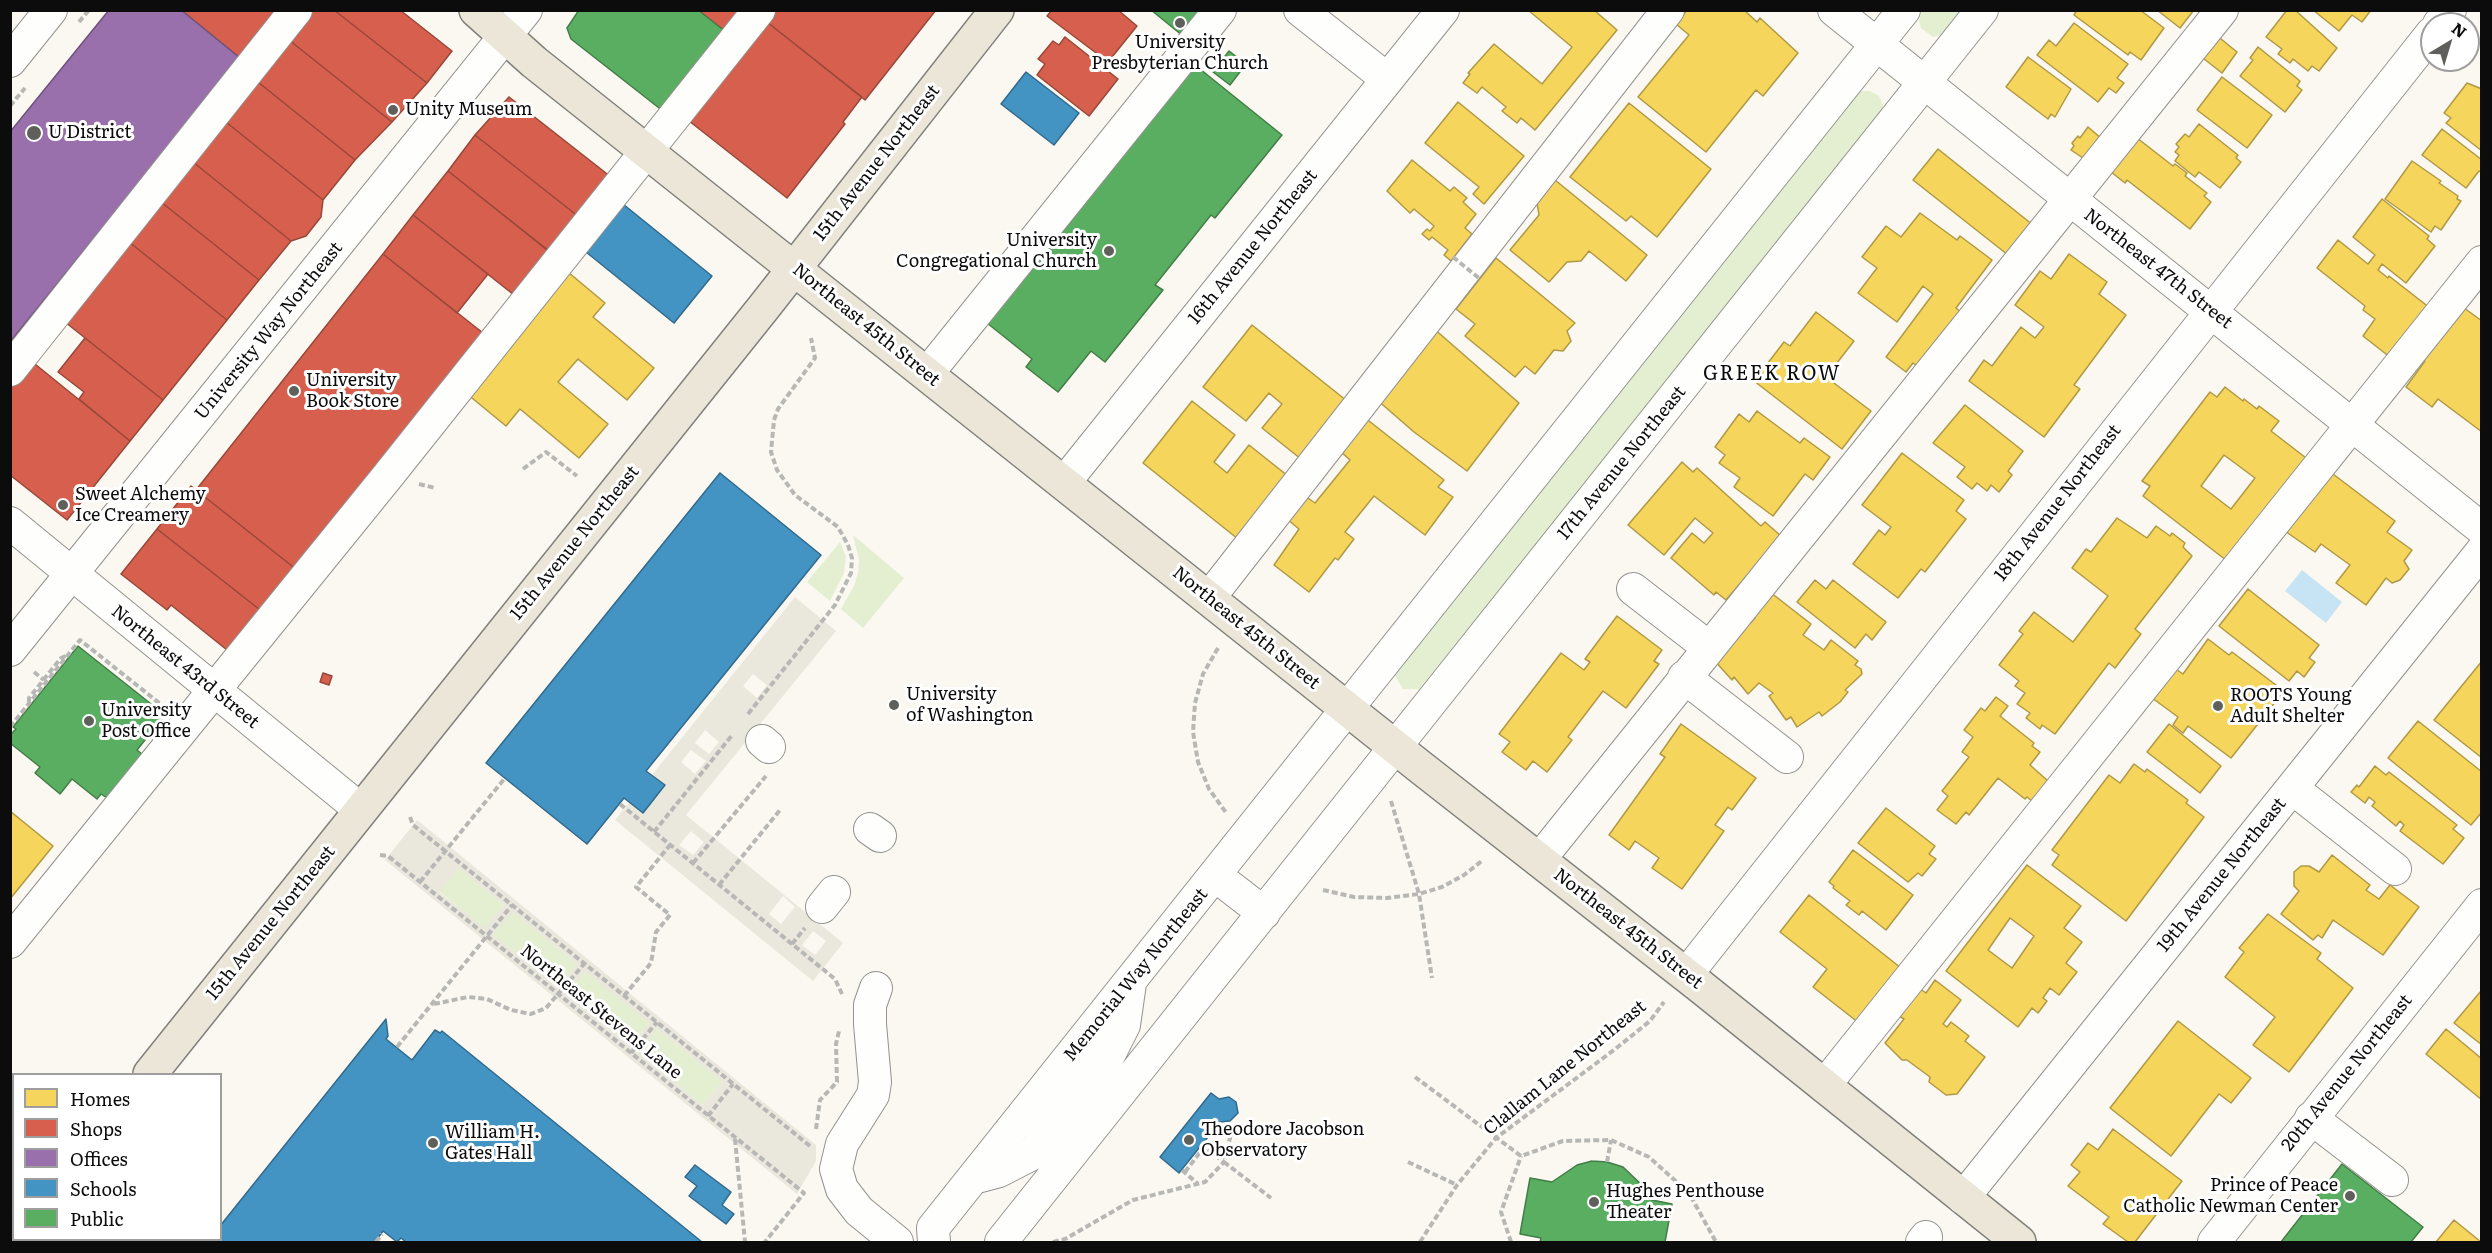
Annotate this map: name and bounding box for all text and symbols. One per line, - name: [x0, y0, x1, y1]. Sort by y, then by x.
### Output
- north arrow: [2420, 12, 2480, 72]
- marker: University Presbyterian Church: [1173, 16, 1187, 30]
- text: N: [2447, 16, 2473, 43]
- place label: University Presbyterian Church: [1091, 32, 1269, 74]
- street label: 15th Avenue Northeast: [809, 81, 945, 245]
- place label: Unity Museum: [405, 99, 533, 121]
- marker: Unity Museum: [386, 103, 400, 117]
- place label: U District: [48, 122, 132, 144]
- marker: U District: [25, 124, 43, 142]
- street label: 16th Avenue Northeast: [1184, 165, 1322, 329]
- street label: Northeast 47th Street: [2079, 204, 2237, 334]
- place label: University Congregational Church: [896, 230, 1097, 272]
- street label: University Way Northeast: [191, 238, 347, 424]
- marker: University Congregational Church: [1102, 244, 1116, 258]
- street label: Northeast 45th Street: [788, 259, 944, 391]
- district label: GREEK ROW: [1703, 362, 1841, 386]
- place label: University Book Store: [306, 370, 399, 412]
- street label: 17th Avenue Northeast: [1553, 382, 1691, 544]
- marker: University Book Store: [287, 384, 301, 398]
- street label: 18th Avenue Northeast: [1990, 420, 2126, 586]
- street label: 15th Avenue Northeast: [506, 462, 644, 624]
- place label: Sweet Alchemy Ice Creamery: [75, 484, 206, 526]
- marker: Sweet Alchemy Ice Creamery: [56, 498, 70, 512]
- street label: Northeast 45th Street: [1168, 562, 1324, 694]
- street label: Northeast 43rd Street: [107, 601, 263, 733]
- place label: University of Washington: [906, 684, 1033, 726]
- place label: ROOTS Young Adult Shelter: [2230, 685, 2352, 728]
- marker: University of Washington: [887, 698, 901, 712]
- marker: ROOTS Young Adult Shelter: [2211, 699, 2225, 713]
- place label: University Post Office: [101, 700, 192, 742]
- marker: University Post Office: [82, 714, 96, 728]
- street label: 19th Avenue Northeast: [2153, 793, 2291, 957]
- street label: 15th Avenue Northeast: [202, 842, 340, 1004]
- street label: Northeast 45th Street: [1549, 864, 1707, 994]
- street label: Memorial Way Northeast: [1059, 884, 1213, 1066]
- street label: Northeast Stevens Lane: [516, 940, 686, 1084]
- street label: 20th Avenue Northeast: [2277, 990, 2417, 1156]
- street label: Clallam Lane Northeast: [1479, 996, 1651, 1140]
- legend: [12, 1073, 222, 1241]
- text: Homes: [70, 1085, 130, 1112]
- text: Shops: [70, 1115, 122, 1142]
- place label: Theodore Jacobson Observatory: [1201, 1119, 1364, 1162]
- place label: William H. Gates Hall: [445, 1122, 540, 1164]
- marker: Theodore Jacobson Observatory: [1182, 1133, 1196, 1147]
- marker: William H. Gates Hall: [426, 1136, 440, 1150]
- text: Offices: [70, 1145, 128, 1172]
- text: Schools: [70, 1175, 136, 1202]
- place label: Prince of Peace Catholic Newman Center: [2123, 1175, 2338, 1218]
- place label: Hughes Penthouse Theater: [1606, 1181, 1764, 1224]
- marker: Prince of Peace Catholic Newman Center: [2343, 1189, 2357, 1203]
- marker: Hughes Penthouse Theater: [1587, 1195, 1601, 1209]
- text: Public: [70, 1205, 124, 1232]

